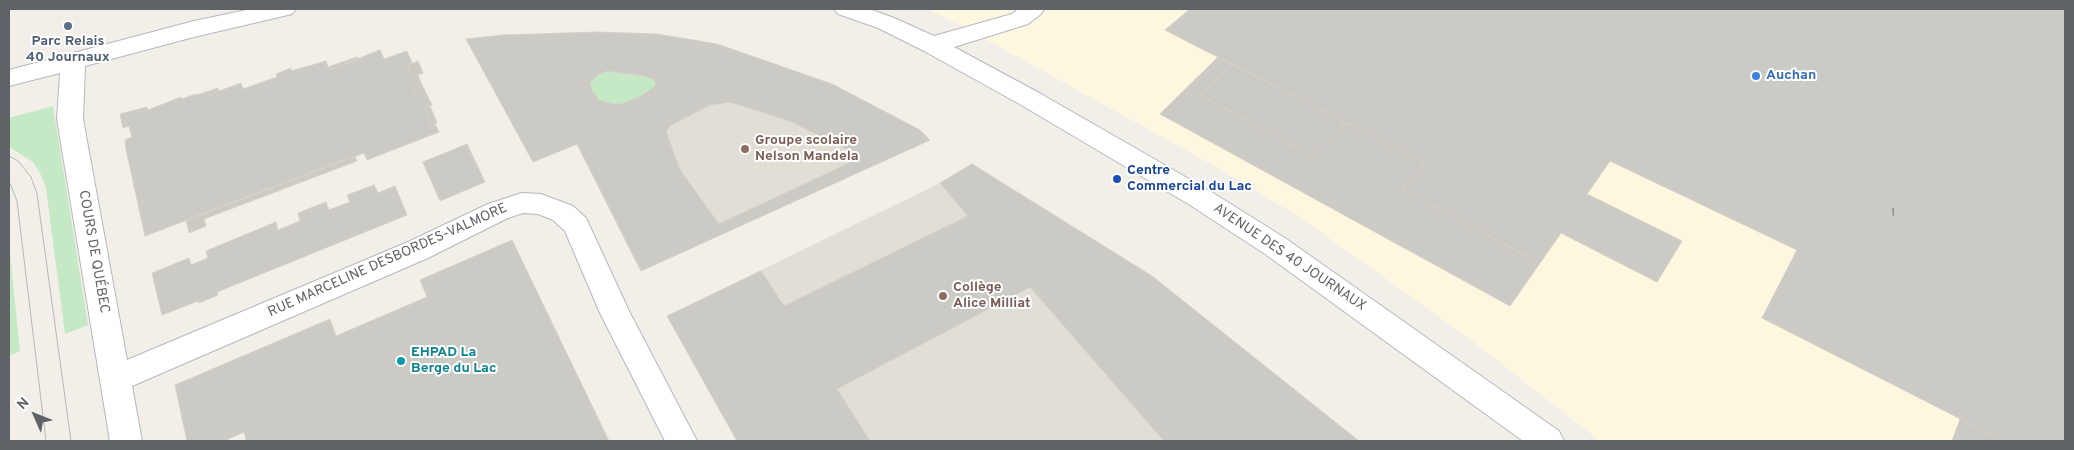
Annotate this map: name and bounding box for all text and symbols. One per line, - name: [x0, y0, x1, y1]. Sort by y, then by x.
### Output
- marker: Parc Relais 40 Journaux: [62, 20, 74, 32]
- place label: Parc Relais 40 Journaux: [26, 34, 110, 66]
- place label: Auchan: [1766, 68, 1816, 84]
- marker: Auchan: [1750, 70, 1762, 82]
- place label: Groupe scolaire Nelson Mandela: [755, 133, 859, 166]
- marker: Groupe scolaire Nelson Mandela: [739, 143, 751, 155]
- place label: Centre Commercial du Lac: [1127, 163, 1252, 196]
- marker: Centre Commercial du Lac: [1111, 173, 1123, 185]
- street label: COURS DE QUÉBEC: [74, 189, 112, 315]
- street label: RUE MARCELINE DESBORDES-VALMORE: [266, 200, 510, 322]
- street label: AVENUE DES 40 JOURNAUX: [1210, 201, 1368, 315]
- house number: 1: [1891, 207, 1895, 221]
- place label: Collège Alice Milliat: [953, 280, 1030, 312]
- marker: Collège Alice Milliat: [937, 290, 949, 302]
- place label: EHPAD La Berge du Lac: [411, 345, 497, 378]
- marker: EHPAD La Berge du Lac: [395, 355, 407, 367]
- north arrow: [10, 390, 60, 440]
- text: N: [14, 395, 33, 414]

